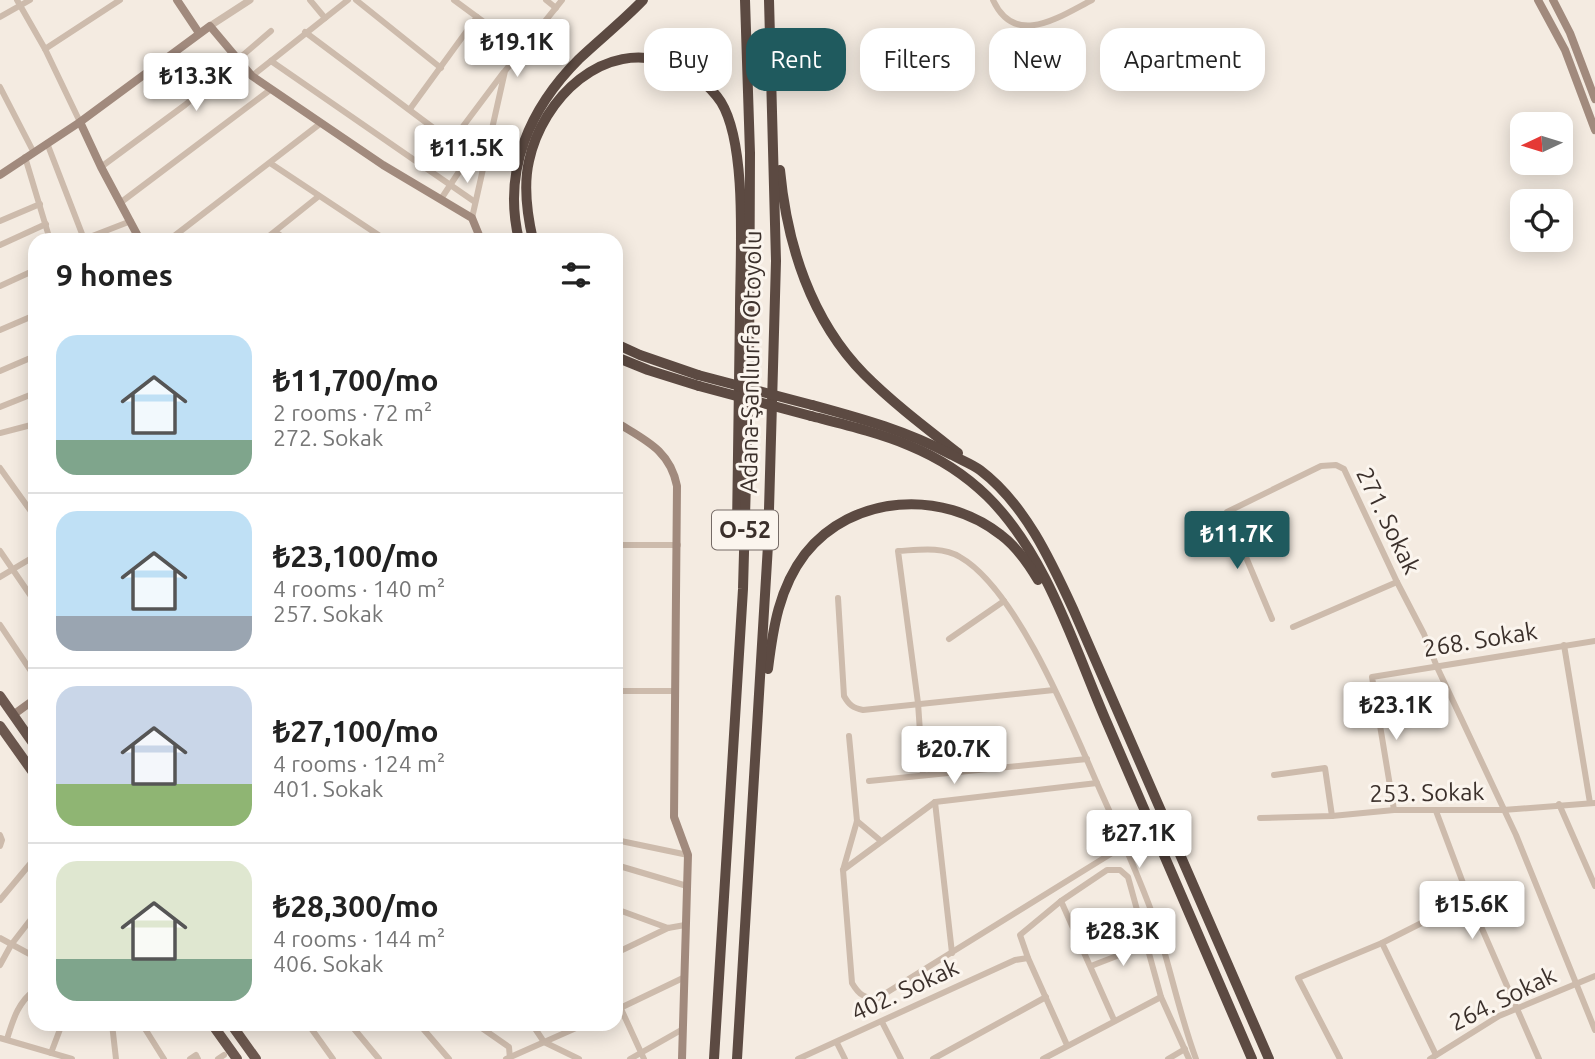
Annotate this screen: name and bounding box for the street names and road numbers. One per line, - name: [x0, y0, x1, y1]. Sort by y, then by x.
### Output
- street label: Adana-Şanlıurfa Otoyolu: [735, 230, 766, 494]
- street label: 271. Sokak: [1351, 463, 1426, 578]
- road number: O-52: [712, 510, 778, 550]
- street label: 268. Sokak: [1421, 617, 1539, 662]
- street label: 253. Sokak: [1369, 778, 1485, 807]
- street label: 402. Sokak: [847, 953, 963, 1026]
- street label: 264. Sokak: [1445, 961, 1560, 1036]

